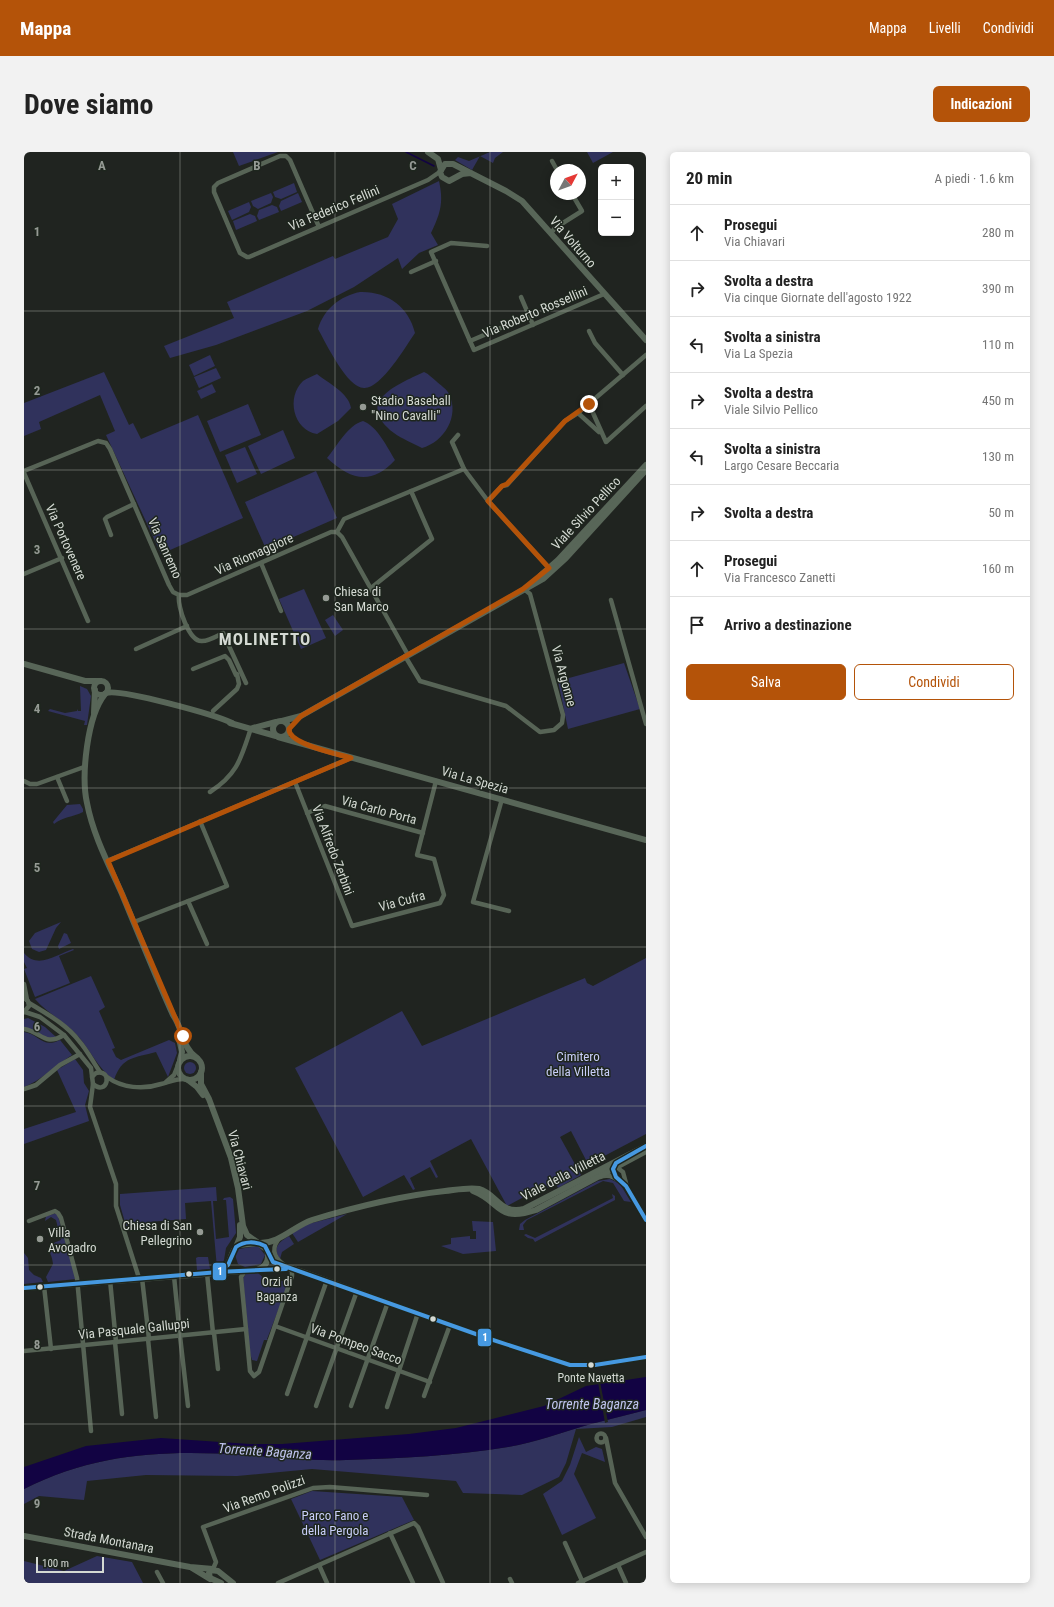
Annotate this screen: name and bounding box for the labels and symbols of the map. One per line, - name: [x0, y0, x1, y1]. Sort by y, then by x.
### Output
- text: A: [98, 158, 106, 173]
- text: B: [253, 158, 261, 173]
- text: C: [409, 158, 417, 173]
- north arrow: [550, 164, 586, 200]
- street label: Via Federico Fellini: [286, 182, 382, 234]
- street label: Via Volturno: [547, 213, 599, 271]
- text: 1: [34, 224, 40, 239]
- street label: Via Roberto Rossellini: [480, 283, 590, 341]
- text: 2: [34, 383, 41, 398]
- place label: Stadio Baseball "Nino Cavalli": [371, 393, 451, 423]
- route end: [580, 395, 598, 413]
- marker: Stadio Baseball "Nino Cavalli": [358, 402, 368, 412]
- street label: Viale Silvio Pellico: [548, 474, 624, 552]
- street label: Via Portovenere: [43, 502, 89, 582]
- street label: Via Sanremo: [145, 515, 185, 581]
- street label: Via Riomaggiore: [213, 530, 295, 578]
- text: 3: [34, 542, 40, 557]
- place label: Chiesa di San Marco: [334, 584, 389, 614]
- marker: Chiesa di San Marco: [321, 593, 331, 603]
- district label: MOLINETTO: [219, 629, 311, 649]
- street label: Via Argonne: [549, 644, 579, 708]
- text: 4: [34, 701, 41, 716]
- street label: Via La Spezia: [440, 763, 510, 797]
- street label: Via Carlo Porta: [340, 793, 418, 827]
- street label: Via Alfredo Zerbini: [309, 803, 357, 897]
- text: 5: [34, 860, 41, 875]
- street label: Via Cufra: [377, 888, 427, 914]
- text: 6: [34, 1019, 41, 1034]
- route start: [174, 1027, 192, 1045]
- park label: Cimitero della Villetta: [546, 1049, 610, 1079]
- street label: Via Chiavari: [225, 1129, 255, 1191]
- street label: Viale della Villetta: [518, 1148, 608, 1204]
- text: 7: [34, 1178, 41, 1193]
- place label: Chiesa di San Pellegrino: [122, 1218, 192, 1248]
- place label: Villa Avogadro: [48, 1225, 97, 1255]
- marker: Chiesa di San Pellegrino: [195, 1227, 205, 1237]
- marker: Villa Avogadro: [35, 1234, 45, 1244]
- line badge: 1: [212, 1262, 227, 1281]
- marker: Orzi di Baganza: [272, 1264, 282, 1274]
- text: 1: [217, 1265, 223, 1278]
- unlabelled marker: [184, 1269, 194, 1279]
- place label: Orzi di Baganza: [257, 1275, 298, 1304]
- unlabelled marker: [35, 1282, 45, 1292]
- unlabelled marker: [428, 1314, 438, 1324]
- street label: Via Pasquale Galluppi: [78, 1316, 190, 1342]
- street label: Via Pompeo Sacco: [308, 1320, 404, 1368]
- line badge: 1: [477, 1328, 492, 1347]
- text: 1: [482, 1331, 488, 1344]
- text: 8: [34, 1337, 40, 1352]
- marker: Ponte Navetta: [586, 1360, 596, 1370]
- place label: Ponte Navetta: [558, 1371, 625, 1385]
- water label: Torrente Baganza: [545, 1396, 639, 1412]
- water label: Torrente Baganza: [218, 1440, 312, 1462]
- street label: Via Remo Polizzi: [221, 1472, 307, 1516]
- text: 9: [34, 1496, 40, 1511]
- park label: Parco Fano e della Pergola: [302, 1508, 368, 1538]
- street label: Strada Montanara: [63, 1524, 155, 1556]
- scale bar: [36, 1555, 104, 1574]

